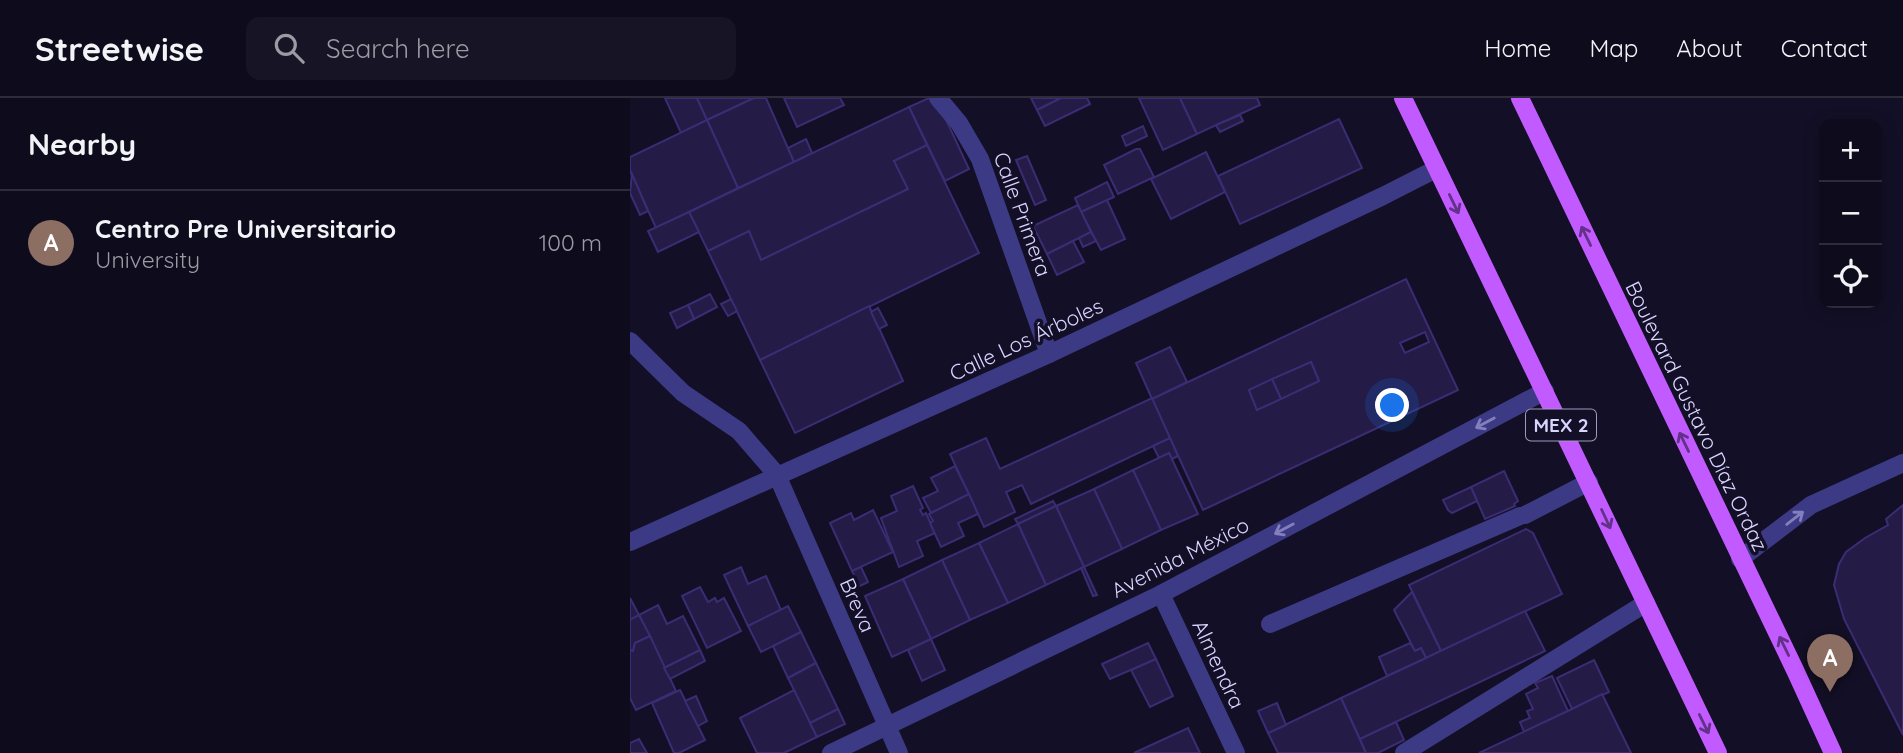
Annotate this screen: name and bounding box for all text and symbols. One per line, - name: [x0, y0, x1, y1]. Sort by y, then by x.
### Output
- search box: [246, 17, 736, 80]
- text: Streetwise: [35, 28, 204, 69]
- icon: search: [270, 29, 308, 67]
- text: Search here: [326, 32, 470, 65]
- text: Home: [1484, 33, 1551, 63]
- text: Map: [1589, 33, 1638, 63]
- text: About: [1676, 33, 1743, 63]
- text: Contact: [1781, 33, 1868, 63]
- map controls: [1819, 119, 1882, 308]
- button: +: [1819, 119, 1882, 182]
- text: Nearby: [28, 125, 136, 163]
- street label: Calle Primera: [989, 148, 1057, 280]
- button: −: [1819, 182, 1882, 245]
- one-way arrow: [1447, 193, 1461, 214]
- text: Centro Pre Universitario: [95, 212, 396, 245]
- one-way arrow: [1579, 226, 1592, 247]
- text: A: [44, 228, 58, 257]
- text: 100 m: [539, 228, 602, 257]
- text: University: [95, 245, 200, 274]
- button: locate: [1819, 245, 1882, 308]
- street label: Boulevard Gustavo Díaz Ordaz: [1620, 277, 1774, 555]
- street label: Calle Los Árboles: [945, 292, 1107, 386]
- your location: [1375, 388, 1409, 422]
- road number: MEX 2: [1526, 410, 1596, 440]
- one-way arrow: [1475, 417, 1496, 430]
- one-way arrow: [1677, 432, 1691, 453]
- one-way arrow: [1600, 508, 1613, 529]
- one-way arrow: [1785, 510, 1803, 526]
- street label: Avenida México: [1107, 511, 1253, 603]
- one-way arrow: [1274, 523, 1294, 537]
- street label: Breva: [835, 574, 881, 636]
- street label: Almendra: [1187, 616, 1251, 712]
- pin: A: [1807, 634, 1853, 692]
- one-way arrow: [1776, 637, 1790, 657]
- one-way arrow: [1698, 713, 1711, 734]

